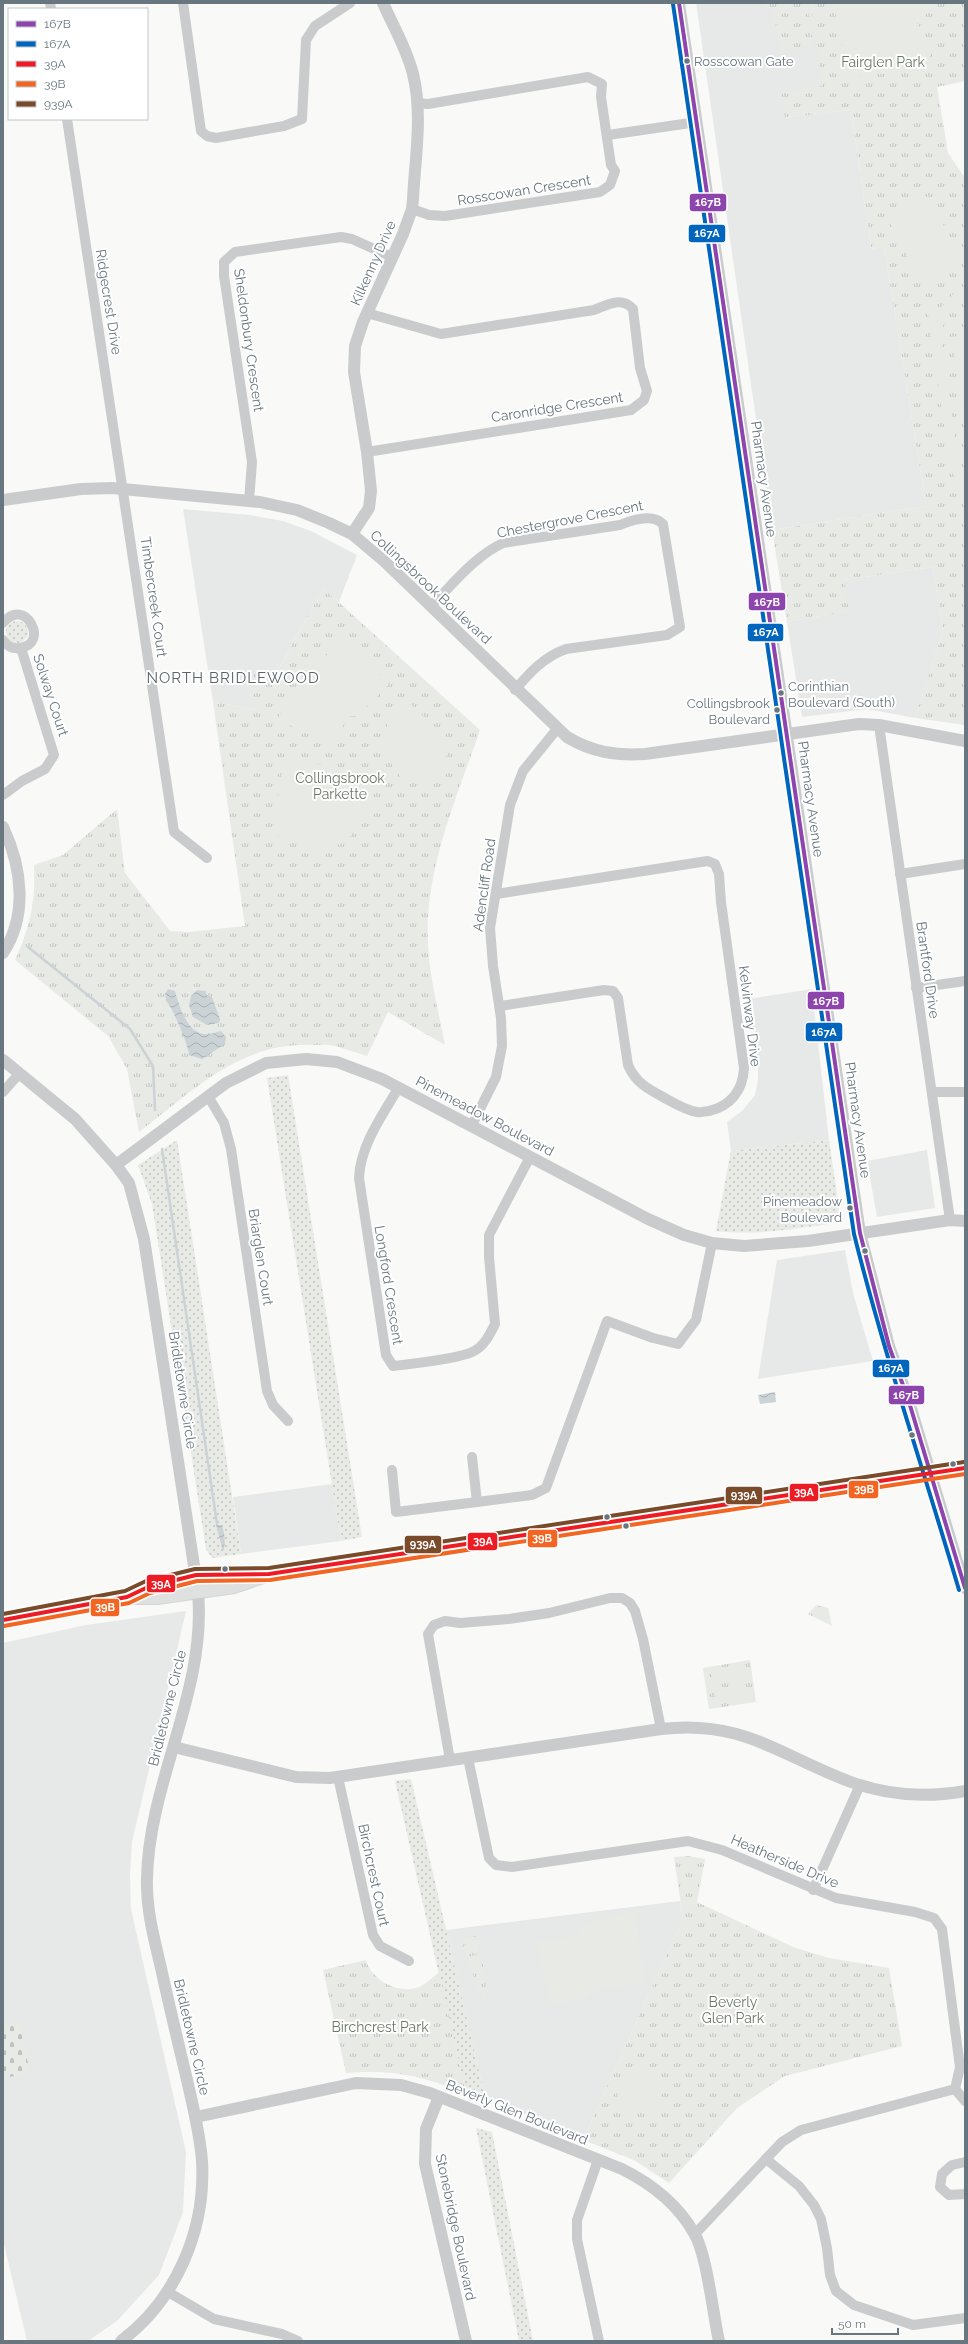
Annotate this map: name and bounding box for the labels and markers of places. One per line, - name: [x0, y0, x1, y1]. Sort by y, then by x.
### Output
- place label: Rosscowan Gate: [694, 54, 794, 69]
- marker: Rosscowan Gate: [682, 56, 692, 66]
- place label: Corinthian Boulevard (South): [788, 679, 895, 710]
- marker: Corinthian Boulevard (South): [776, 688, 786, 698]
- place label: Collingsbrook Boulevard: [687, 696, 770, 727]
- marker: Collingsbrook Boulevard: [772, 705, 782, 715]
- place label: Pinemeadow Boulevard: [763, 1194, 842, 1225]
- marker: Pinemeadow Boulevard: [845, 1203, 855, 1213]
- unlabelled marker: [860, 1246, 870, 1256]
- unlabelled marker: [907, 1430, 917, 1440]
- unlabelled marker: [948, 1459, 958, 1469]
- unlabelled marker: [602, 1512, 612, 1522]
- unlabelled marker: [621, 1521, 631, 1531]
- unlabelled marker: [220, 1564, 230, 1574]

